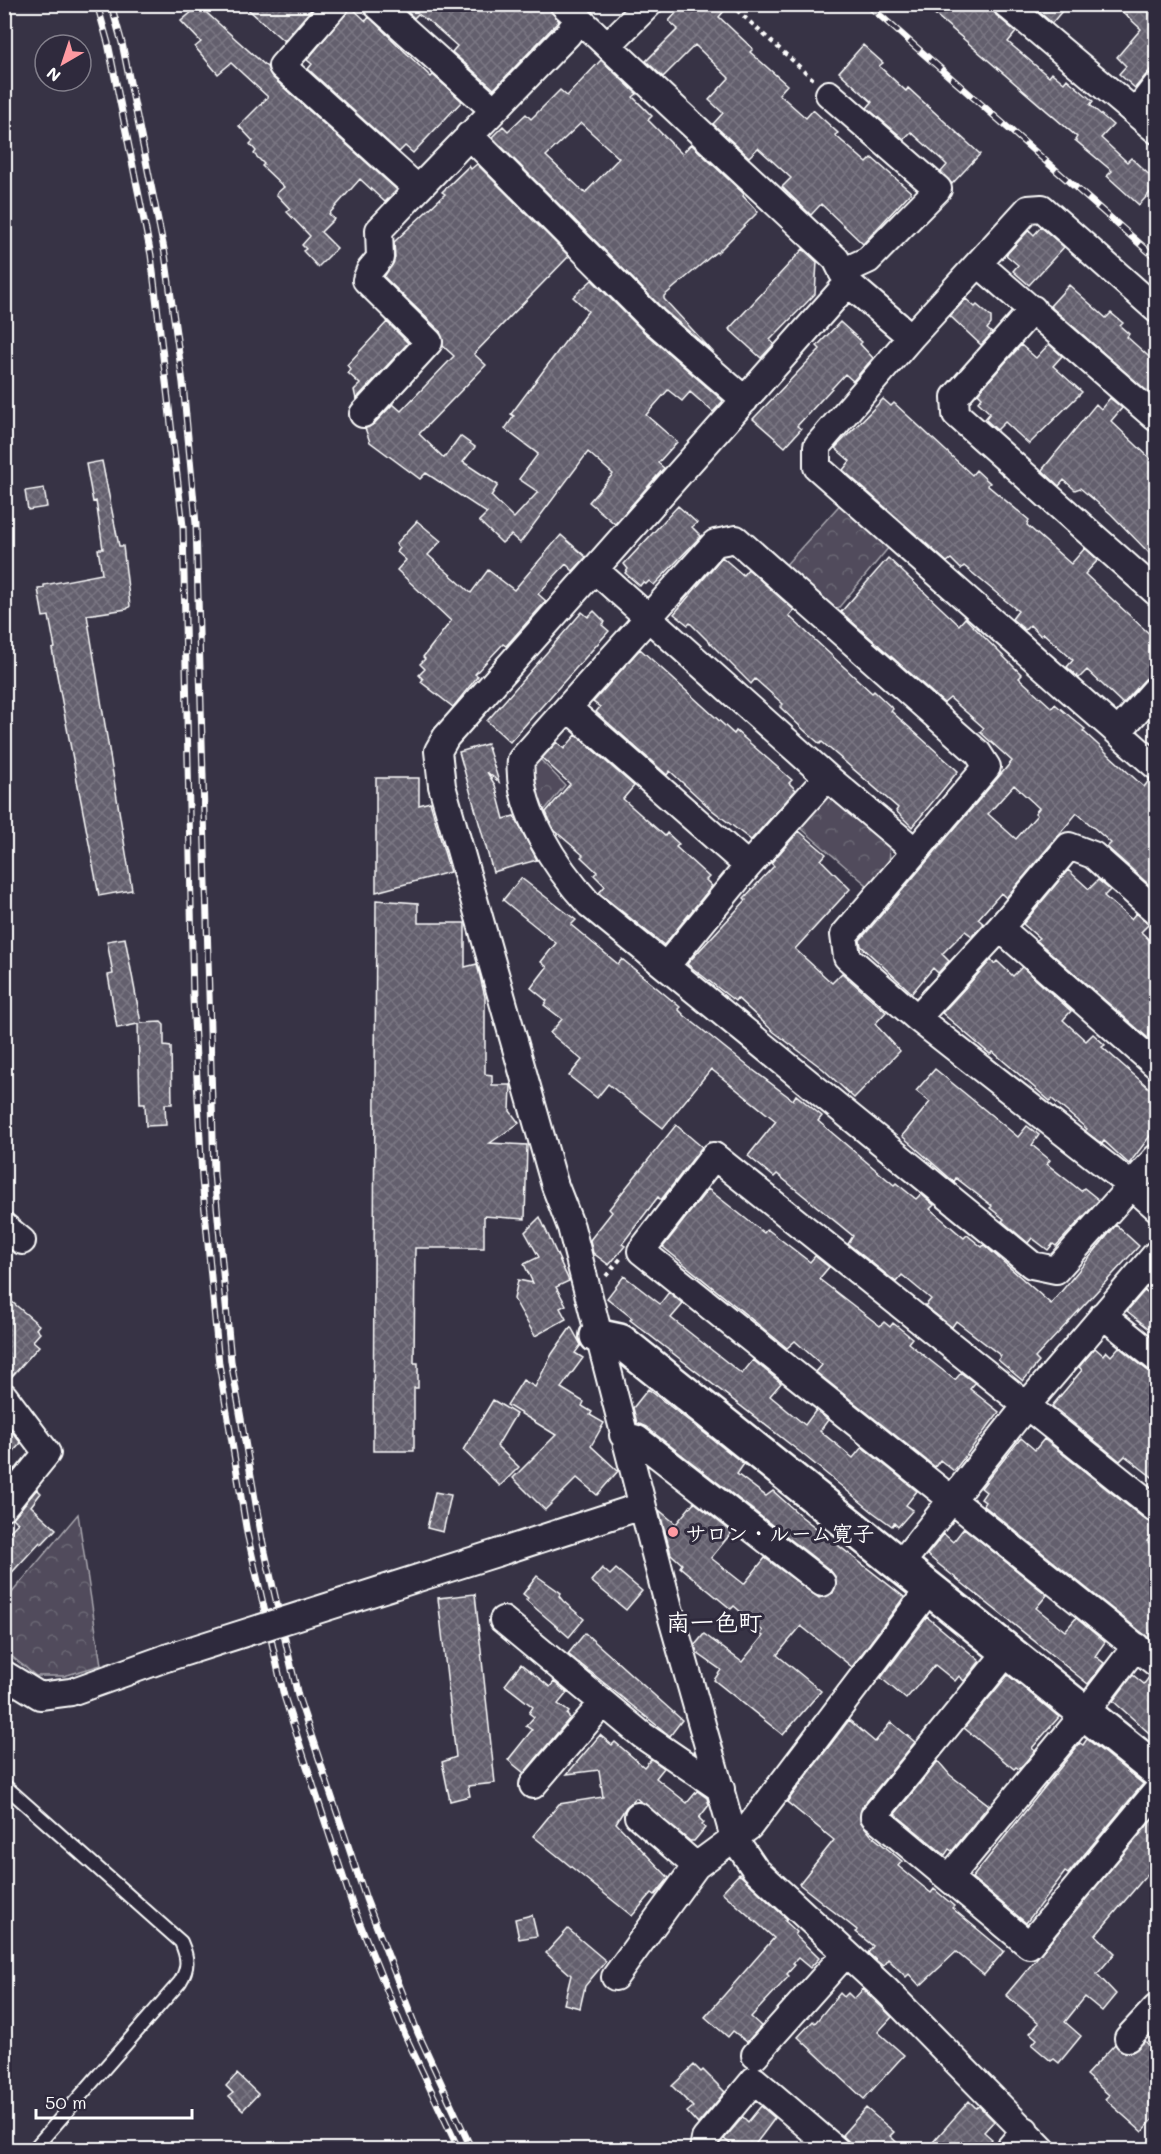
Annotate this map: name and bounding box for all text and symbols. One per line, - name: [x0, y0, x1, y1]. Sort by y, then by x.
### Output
- north arrow: [33, 33, 93, 93]
- text: N: [42, 63, 65, 87]
- place label: サロン・ルーム寛子: [685, 1519, 874, 1546]
- marker: サロン・ルーム寛子: [666, 1525, 680, 1539]
- district label: 南一色町: [666, 1606, 762, 1637]
- scale bar: [36, 2082, 192, 2120]
- text: 50 m: [45, 2090, 87, 2114]

